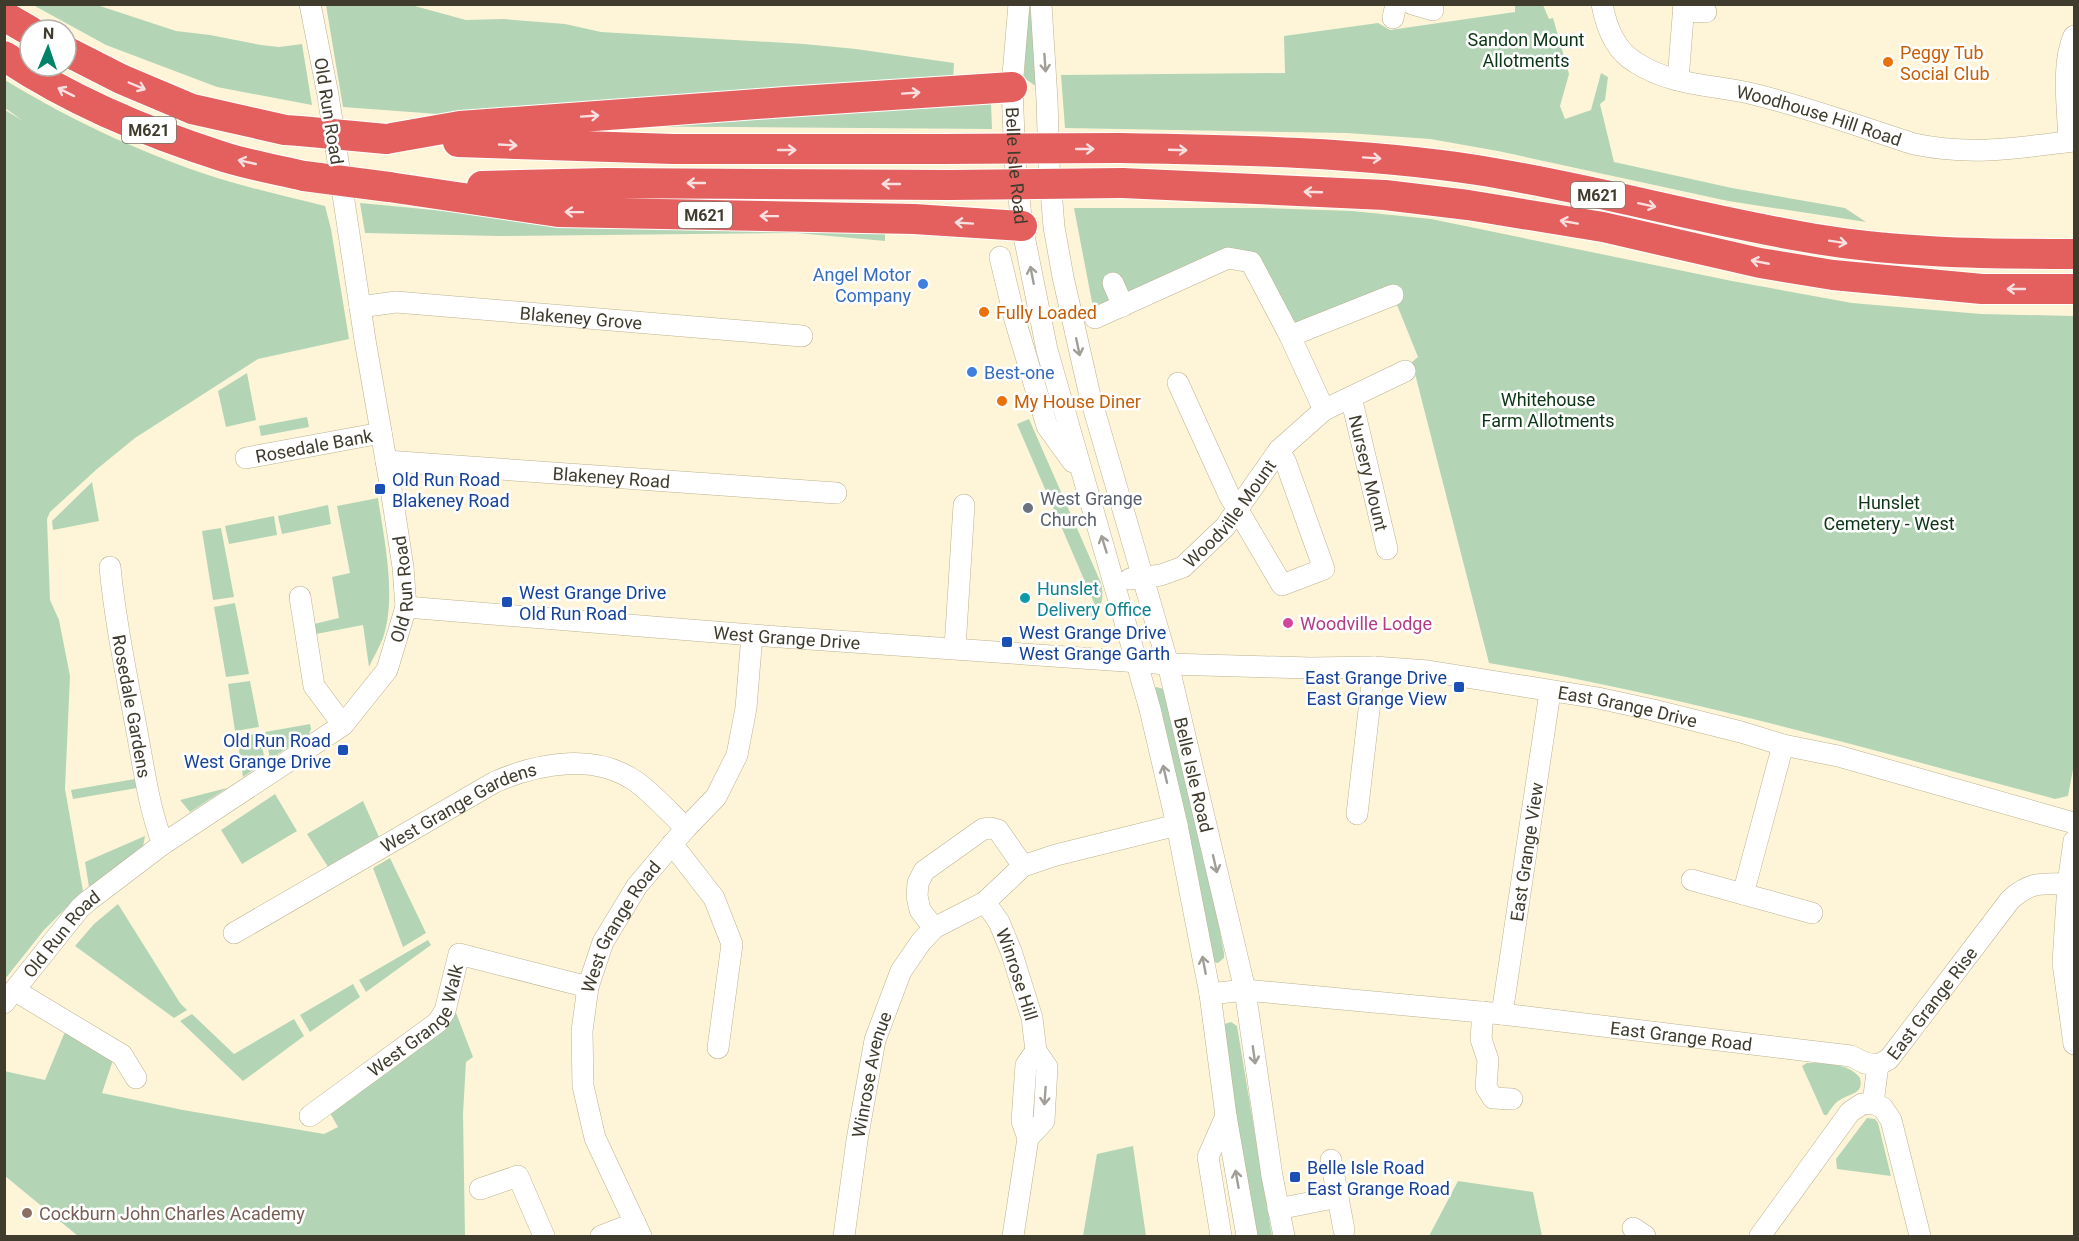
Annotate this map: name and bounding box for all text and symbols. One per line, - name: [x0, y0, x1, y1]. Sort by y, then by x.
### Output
- north arrow: [18, 18, 78, 78]
- text: N: [43, 24, 54, 43]
- park label: Sandon Mount Allotments: [1468, 29, 1585, 71]
- place label: Peggy Tub Social Club: [1900, 42, 1990, 84]
- one-way arrow: [1039, 52, 1050, 72]
- marker: Peggy Tub Social Club: [1881, 55, 1895, 69]
- street label: Old Run Road: [310, 56, 348, 166]
- street label: Woodhouse Hill Road: [1735, 80, 1904, 150]
- one-way arrow: [128, 81, 146, 92]
- one-way arrow: [58, 86, 75, 98]
- one-way arrow: [900, 88, 920, 99]
- street label: Belle Isle Road: [1002, 107, 1032, 225]
- one-way arrow: [580, 110, 600, 121]
- road number: M621: [122, 117, 176, 143]
- one-way arrow: [497, 139, 517, 150]
- one-way arrow: [1074, 143, 1094, 155]
- one-way arrow: [776, 144, 796, 156]
- one-way arrow: [1167, 144, 1187, 155]
- one-way arrow: [1362, 153, 1382, 164]
- one-way arrow: [238, 156, 257, 168]
- one-way arrow: [687, 177, 707, 189]
- one-way arrow: [882, 178, 902, 190]
- road number: M621: [1571, 182, 1625, 208]
- one-way arrow: [1304, 186, 1324, 198]
- one-way arrow: [1637, 200, 1656, 211]
- road number: M621: [678, 202, 732, 228]
- one-way arrow: [564, 206, 584, 218]
- one-way arrow: [759, 211, 779, 222]
- one-way arrow: [1560, 216, 1579, 227]
- one-way arrow: [954, 217, 974, 228]
- one-way arrow: [1828, 237, 1848, 248]
- one-way arrow: [1751, 256, 1770, 267]
- place label: Angel Motor Company: [813, 264, 911, 306]
- one-way arrow: [1026, 265, 1037, 285]
- marker: Angel Motor Company: [916, 277, 930, 291]
- one-way arrow: [2007, 283, 2027, 295]
- street label: Blakeney Grove: [519, 302, 643, 333]
- place label: Fully Loaded: [996, 302, 1097, 323]
- marker: Fully Loaded: [977, 305, 991, 319]
- one-way arrow: [1073, 338, 1085, 357]
- place label: Best-one: [984, 362, 1055, 383]
- marker: Best-one: [965, 365, 979, 379]
- park label: Whitehouse Farm Allotments: [1482, 389, 1614, 431]
- place label: My House Diner: [1014, 391, 1141, 412]
- marker: My House Diner: [995, 394, 1009, 408]
- street label: Nursery Mount: [1345, 413, 1393, 533]
- street label: Rosedale Bank: [254, 424, 375, 467]
- street label: Woodville Mount: [1179, 455, 1280, 572]
- street label: Blakeney Road: [552, 462, 671, 492]
- place label: Old Run Road Blakeney Road: [392, 469, 510, 511]
- marker: Old Run Road Blakeney Road: [373, 482, 387, 496]
- place label: West Grange Church: [1040, 488, 1142, 530]
- park label: Hunslet Cemetery - West: [1823, 492, 1955, 534]
- marker: West Grange Church: [1021, 501, 1035, 515]
- street label: Old Run Road: [385, 534, 417, 645]
- one-way arrow: [1098, 535, 1109, 554]
- place label: Hunslet Delivery Office: [1037, 578, 1151, 620]
- place label: West Grange Drive Old Run Road: [519, 582, 666, 624]
- marker: Hunslet Delivery Office: [1018, 591, 1032, 605]
- marker: West Grange Drive Old Run Road: [500, 595, 514, 609]
- place label: Woodville Lodge: [1300, 613, 1432, 634]
- marker: Woodville Lodge: [1281, 616, 1295, 630]
- street label: West Grange Drive: [713, 621, 861, 653]
- place label: West Grange Drive West Grange Garth: [1019, 622, 1170, 664]
- street label: Rosedale Gardens: [109, 633, 156, 780]
- marker: West Grange Drive West Grange Garth: [1000, 635, 1014, 649]
- place label: East Grange Drive East Grange View: [1305, 667, 1447, 709]
- marker: East Grange Drive East Grange View: [1452, 680, 1466, 694]
- street label: East Grange Drive: [1556, 681, 1699, 731]
- street label: Belle Isle Road: [1170, 715, 1218, 834]
- place label: Old Run Road West Grange Drive: [184, 730, 331, 772]
- marker: Old Run Road West Grange Drive: [336, 743, 350, 757]
- street label: West Grange Gardens: [377, 758, 539, 856]
- one-way arrow: [1159, 765, 1171, 784]
- street label: East Grange View: [1505, 780, 1547, 923]
- one-way arrow: [1210, 854, 1222, 873]
- street label: West Grange Road: [576, 856, 664, 995]
- street label: Old Run Road: [18, 886, 104, 982]
- street label: Winrose Hill: [992, 925, 1043, 1023]
- street label: East Grange Rise: [1882, 942, 1981, 1063]
- one-way arrow: [1198, 956, 1209, 976]
- street label: West Grange Walk: [364, 961, 467, 1081]
- street label: Winrose Avenue: [847, 1008, 895, 1139]
- street label: East Grange Road: [1609, 1017, 1754, 1055]
- one-way arrow: [1249, 1044, 1260, 1064]
- one-way arrow: [1040, 1085, 1051, 1105]
- place label: Belle Isle Road East Grange Road: [1307, 1157, 1450, 1199]
- one-way arrow: [1231, 1169, 1242, 1189]
- marker: Belle Isle Road East Grange Road: [1288, 1170, 1302, 1184]
- place label: Cockburn John Charles Academy: [39, 1203, 305, 1224]
- marker: Cockburn John Charles Academy: [20, 1206, 34, 1220]

